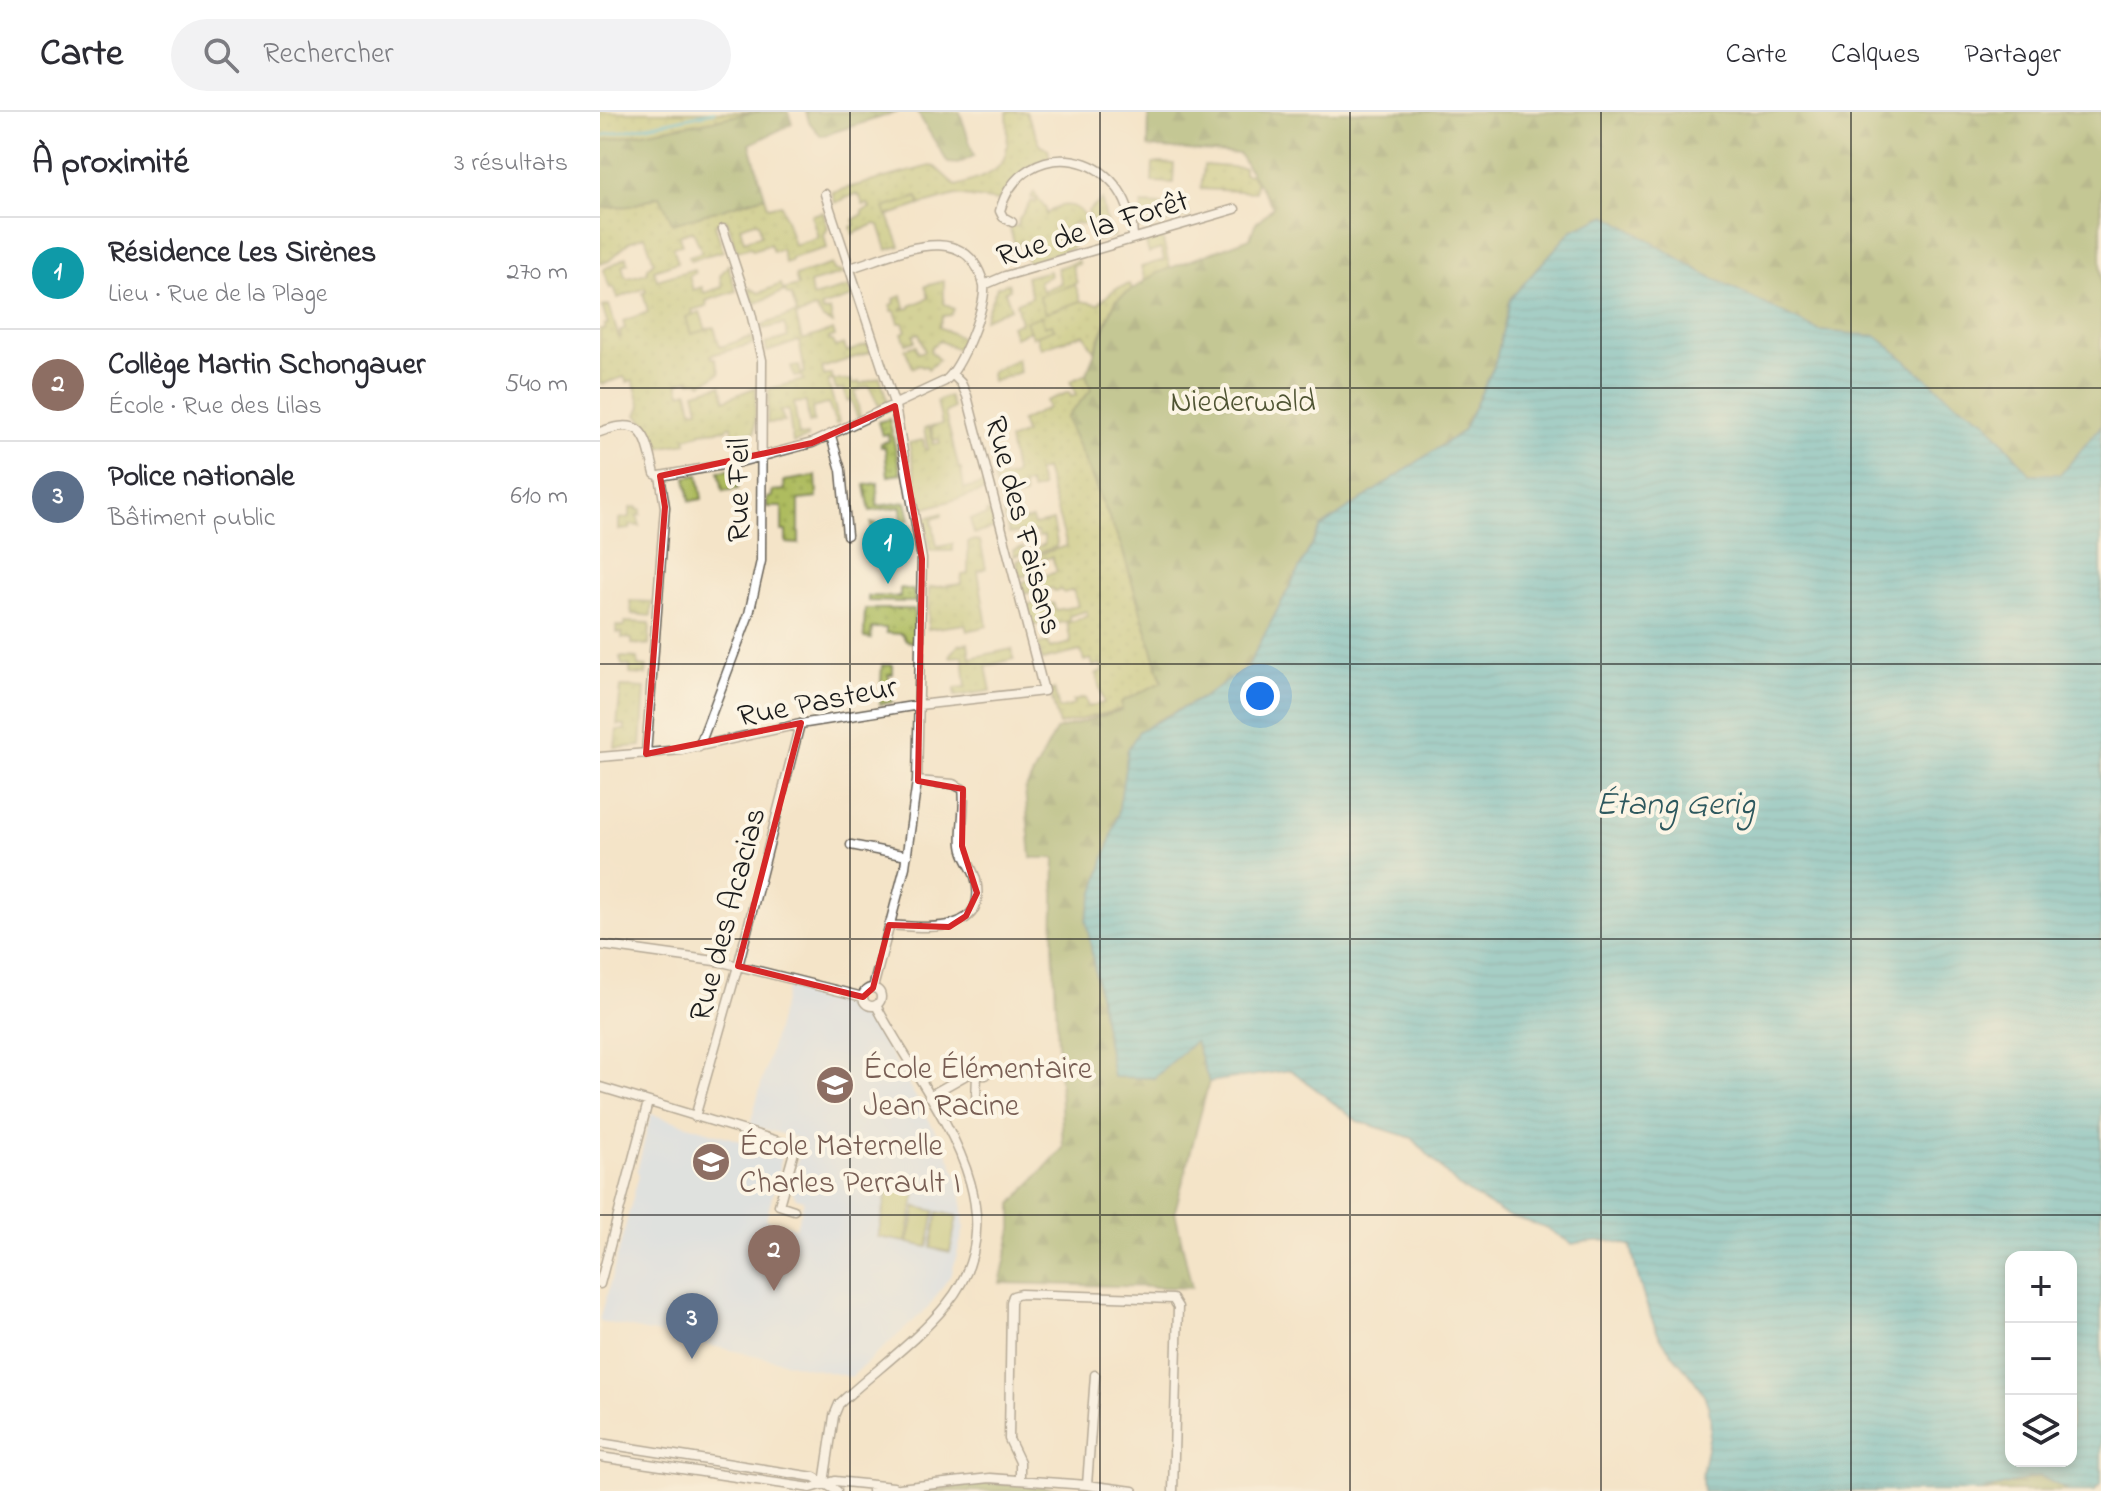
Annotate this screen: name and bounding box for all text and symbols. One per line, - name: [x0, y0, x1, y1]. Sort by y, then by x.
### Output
- search box: [171, 19, 731, 91]
- text: Carte: [40, 27, 123, 83]
- icon: search: [199, 33, 243, 77]
- text: Rechercher: [263, 33, 394, 77]
- text: Carte: [1726, 35, 1787, 76]
- text: Calques: [1831, 35, 1920, 76]
- text: Partager: [1964, 35, 2061, 76]
- text: À proximité: [32, 139, 189, 189]
- text: 3 résultats: [454, 145, 568, 183]
- street label: Rue de la Forêt: [991, 179, 1195, 282]
- text: Résidence Les Sirènes: [108, 232, 376, 276]
- text: 1: [54, 254, 62, 292]
- text: 270 m: [506, 254, 568, 292]
- text: Lieu · Rue de la Plage: [108, 276, 328, 314]
- text: Collège Martin Schongauer: [108, 344, 425, 388]
- text: 2: [52, 366, 64, 404]
- text: 540 m: [505, 366, 568, 404]
- park label: Niederwald: [1170, 380, 1316, 427]
- text: École · Rue des Lilas: [108, 388, 322, 426]
- street label: Rue des Faisans: [970, 412, 1073, 640]
- street label: Rue Feil: [717, 438, 764, 542]
- text: Police nationale: [108, 456, 295, 500]
- text: 3: [53, 478, 63, 516]
- text: 610 m: [510, 478, 568, 516]
- text: Bâtiment public: [108, 500, 275, 538]
- pin: 1: [862, 518, 914, 584]
- street label: Rue Pasteur: [734, 665, 902, 742]
- your location: [1240, 676, 1280, 716]
- water label: Étang Gerig: [1595, 781, 1755, 831]
- street label: Rue des Acacias: [678, 803, 780, 1027]
- place label: École Élémentaire Jean Racine: [863, 1047, 1093, 1131]
- school or university icon: École Élémentaire Jean Racine: [814, 1064, 856, 1106]
- place label: École Maternelle Charles Perrault I: [739, 1124, 961, 1208]
- school or university icon: École Maternelle Charles Perrault I: [690, 1141, 732, 1183]
- pin: 2: [748, 1225, 800, 1291]
- map controls: [2005, 1251, 2077, 1467]
- button: +: [2005, 1251, 2077, 1323]
- pin: 3: [666, 1293, 718, 1359]
- button: −: [2005, 1323, 2077, 1395]
- button: layers: [2005, 1395, 2077, 1467]

